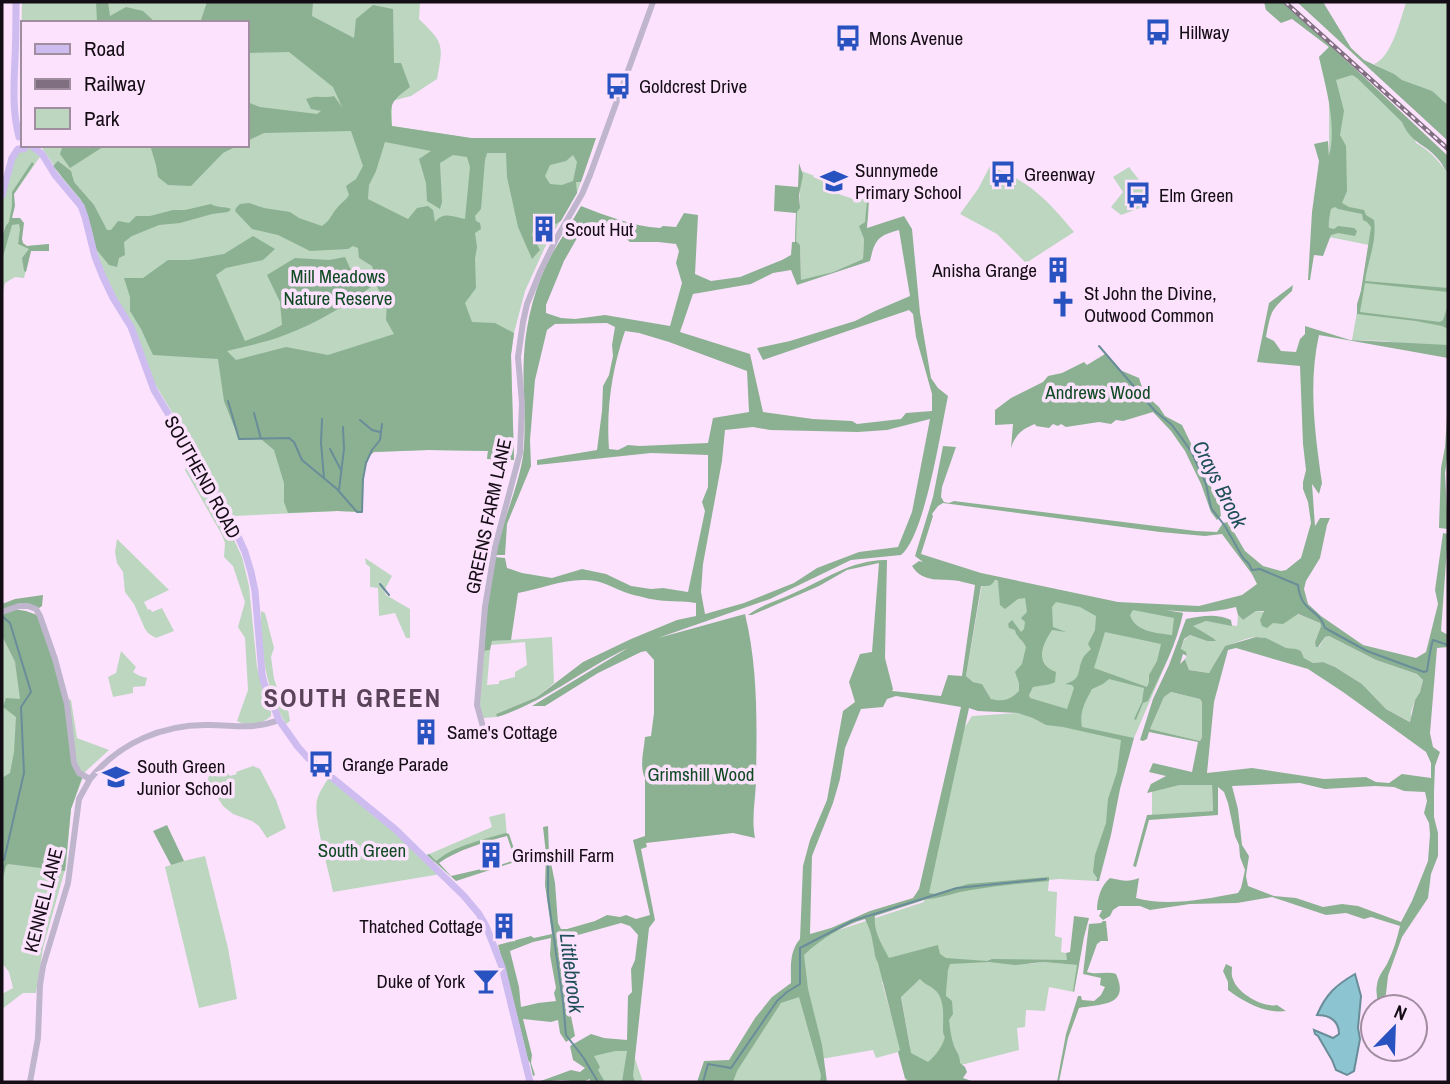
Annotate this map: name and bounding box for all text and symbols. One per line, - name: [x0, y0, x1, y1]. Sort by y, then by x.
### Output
- bus stop icon: Hillway: [1143, 17, 1173, 47]
- place label: Hillway: [1179, 19, 1229, 45]
- legend: [21, 21, 248, 147]
- bus stop icon: Mons Avenue: [833, 23, 863, 53]
- place label: Mons Avenue: [869, 25, 963, 51]
- text: Road: [84, 34, 125, 63]
- text: Railway: [84, 69, 146, 98]
- bus stop icon: Goldcrest Drive: [603, 71, 633, 101]
- place label: Goldcrest Drive: [639, 73, 747, 99]
- text: Park: [84, 104, 120, 133]
- place label: Sunnymede Primary School: [855, 157, 962, 205]
- bus stop icon: Greenway: [988, 159, 1018, 189]
- place label: Greenway: [1024, 161, 1095, 187]
- school or university icon: Sunnymede Primary School: [819, 166, 849, 196]
- bus stop icon: Elm Green: [1123, 180, 1153, 210]
- place label: Elm Green: [1159, 182, 1233, 208]
- building icon: Scout Hut: [529, 214, 559, 244]
- place label: Scout Hut: [565, 216, 634, 242]
- building icon: Anisha Grange: [1043, 255, 1073, 285]
- place label: Anisha Grange: [931, 257, 1037, 283]
- park label: Mill Meadows Nature Reserve: [283, 263, 393, 311]
- place label: St John the Divine, Outwood Common: [1084, 280, 1217, 328]
- church icon: St John the Divine, Outwood Common: [1048, 289, 1078, 319]
- park label: Andrews Wood: [1044, 379, 1151, 405]
- street label: SOUTHEND ROAD: [158, 411, 248, 543]
- water label: Crays Brook: [1186, 435, 1255, 534]
- street label: GREENS FARM LANE: [459, 436, 517, 596]
- district label: SOUTH GREEN: [264, 680, 442, 715]
- building icon: Same's Cottage: [411, 717, 441, 747]
- place label: Same's Cottage: [447, 719, 557, 745]
- bus stop icon: Grange Parade: [306, 749, 336, 779]
- place label: Grange Parade: [342, 751, 449, 777]
- place label: South Green Junior School: [137, 753, 232, 801]
- park label: Grimshill Wood: [647, 761, 755, 787]
- school or university icon: South Green Junior School: [101, 762, 131, 792]
- park label: South Green: [318, 837, 406, 863]
- building icon: Grimshill Farm: [476, 840, 506, 870]
- place label: Grimshill Farm: [512, 842, 614, 868]
- street label: KENNEL LANE: [17, 845, 69, 955]
- building icon: Thatched Cottage: [489, 911, 519, 941]
- place label: Thatched Cottage: [359, 913, 483, 939]
- water label: Littlebrook: [553, 931, 591, 1016]
- bar icon: Duke of York: [471, 966, 501, 996]
- place label: Duke of York: [376, 968, 465, 994]
- north arrow: [1359, 993, 1429, 1063]
- text: N: [1390, 998, 1411, 1027]

